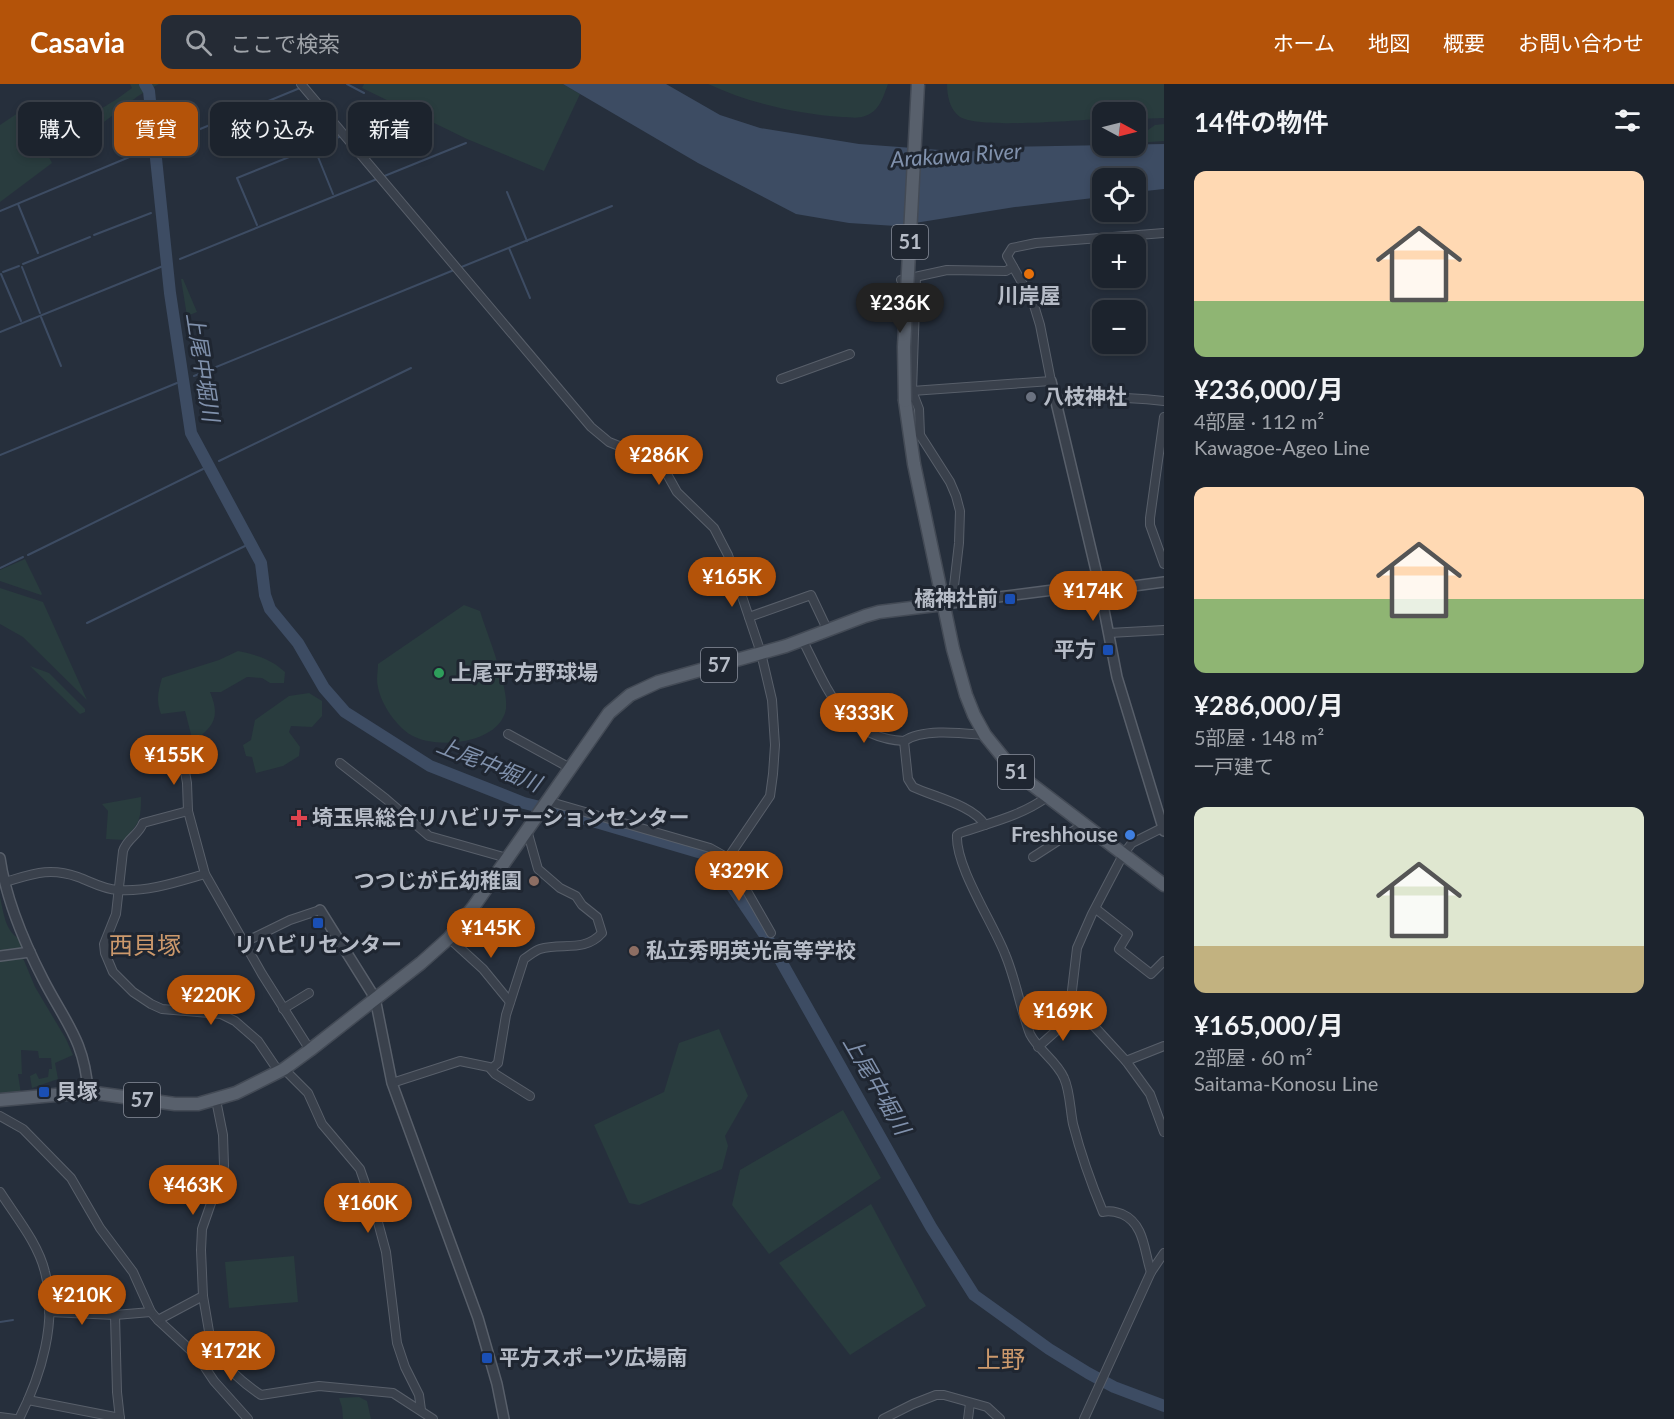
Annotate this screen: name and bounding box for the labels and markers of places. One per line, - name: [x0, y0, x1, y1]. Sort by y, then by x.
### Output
- marker: 川岸屋: [1022, 267, 1036, 281]
- place label: 川岸屋: [998, 282, 1061, 307]
- pin: ¥236K: [858, 283, 942, 334]
- place label: 八枝神社: [1043, 383, 1127, 408]
- marker: 八枝神社: [1024, 390, 1038, 404]
- pin: ¥286K: [617, 435, 701, 486]
- pin: ¥165K: [690, 557, 774, 608]
- pin: ¥174K: [1051, 571, 1135, 622]
- place label: 橘神社前: [914, 585, 998, 610]
- marker: 橘神社前: [1003, 592, 1017, 606]
- place label: 平方: [1054, 636, 1096, 661]
- marker: 平方: [1101, 643, 1115, 657]
- place label: 上尾平方野球場: [451, 659, 598, 684]
- marker: 上尾平方野球場: [432, 666, 446, 680]
- pin: ¥333K: [822, 693, 906, 744]
- pin: ¥155K: [132, 735, 216, 786]
- place label: 埼玉県総合リハビリテーションセンター: [312, 804, 690, 829]
- marker: 埼玉県総合リハビリテーションセンター: [290, 809, 308, 827]
- place label: Freshhouse: [1011, 821, 1118, 846]
- marker: Freshhouse: [1123, 828, 1137, 842]
- pin: ¥329K: [697, 851, 781, 902]
- place label: つつじが丘幼稚園: [354, 867, 522, 892]
- marker: つつじが丘幼稚園: [527, 874, 541, 888]
- pin: ¥145K: [449, 908, 533, 959]
- marker: リハビリセンター: [311, 916, 325, 930]
- place label: リハビリセンター: [234, 931, 402, 956]
- place label: 私立秀明英光高等学校: [646, 937, 856, 962]
- marker: 私立秀明英光高等学校: [627, 944, 641, 958]
- pin: ¥220K: [169, 975, 253, 1026]
- pin: ¥169K: [1021, 991, 1105, 1042]
- place label: 貝塚: [56, 1078, 98, 1103]
- marker: 貝塚: [37, 1085, 51, 1099]
- pin: ¥463K: [151, 1165, 235, 1216]
- pin: ¥160K: [326, 1183, 410, 1234]
- pin: ¥210K: [40, 1275, 124, 1326]
- pin: ¥172K: [189, 1331, 273, 1382]
- place label: 平方スポーツ広場南: [499, 1344, 688, 1369]
- marker: 平方スポーツ広場南: [480, 1351, 494, 1365]

